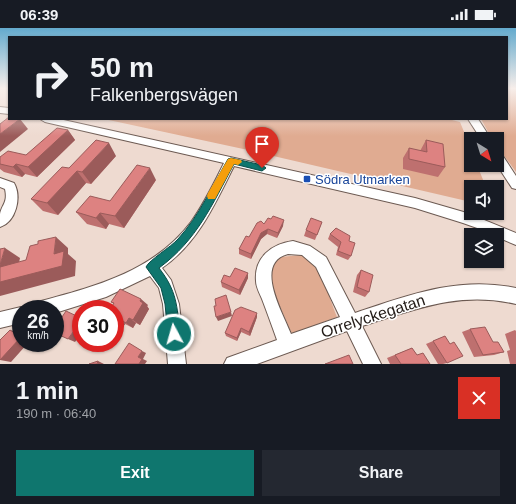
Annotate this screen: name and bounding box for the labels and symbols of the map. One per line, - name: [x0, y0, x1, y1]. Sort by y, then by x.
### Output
- pin: [245, 127, 279, 168]
- north arrow: [464, 132, 504, 172]
- place label: Södra Utmarken: [315, 172, 410, 187]
- marker: Södra Utmarken: [302, 174, 312, 184]
- street label: Orrelyckegatan: [319, 291, 427, 341]
- speed limit sign: 30: [72, 300, 124, 352]
- position arrow: [153, 313, 195, 355]

